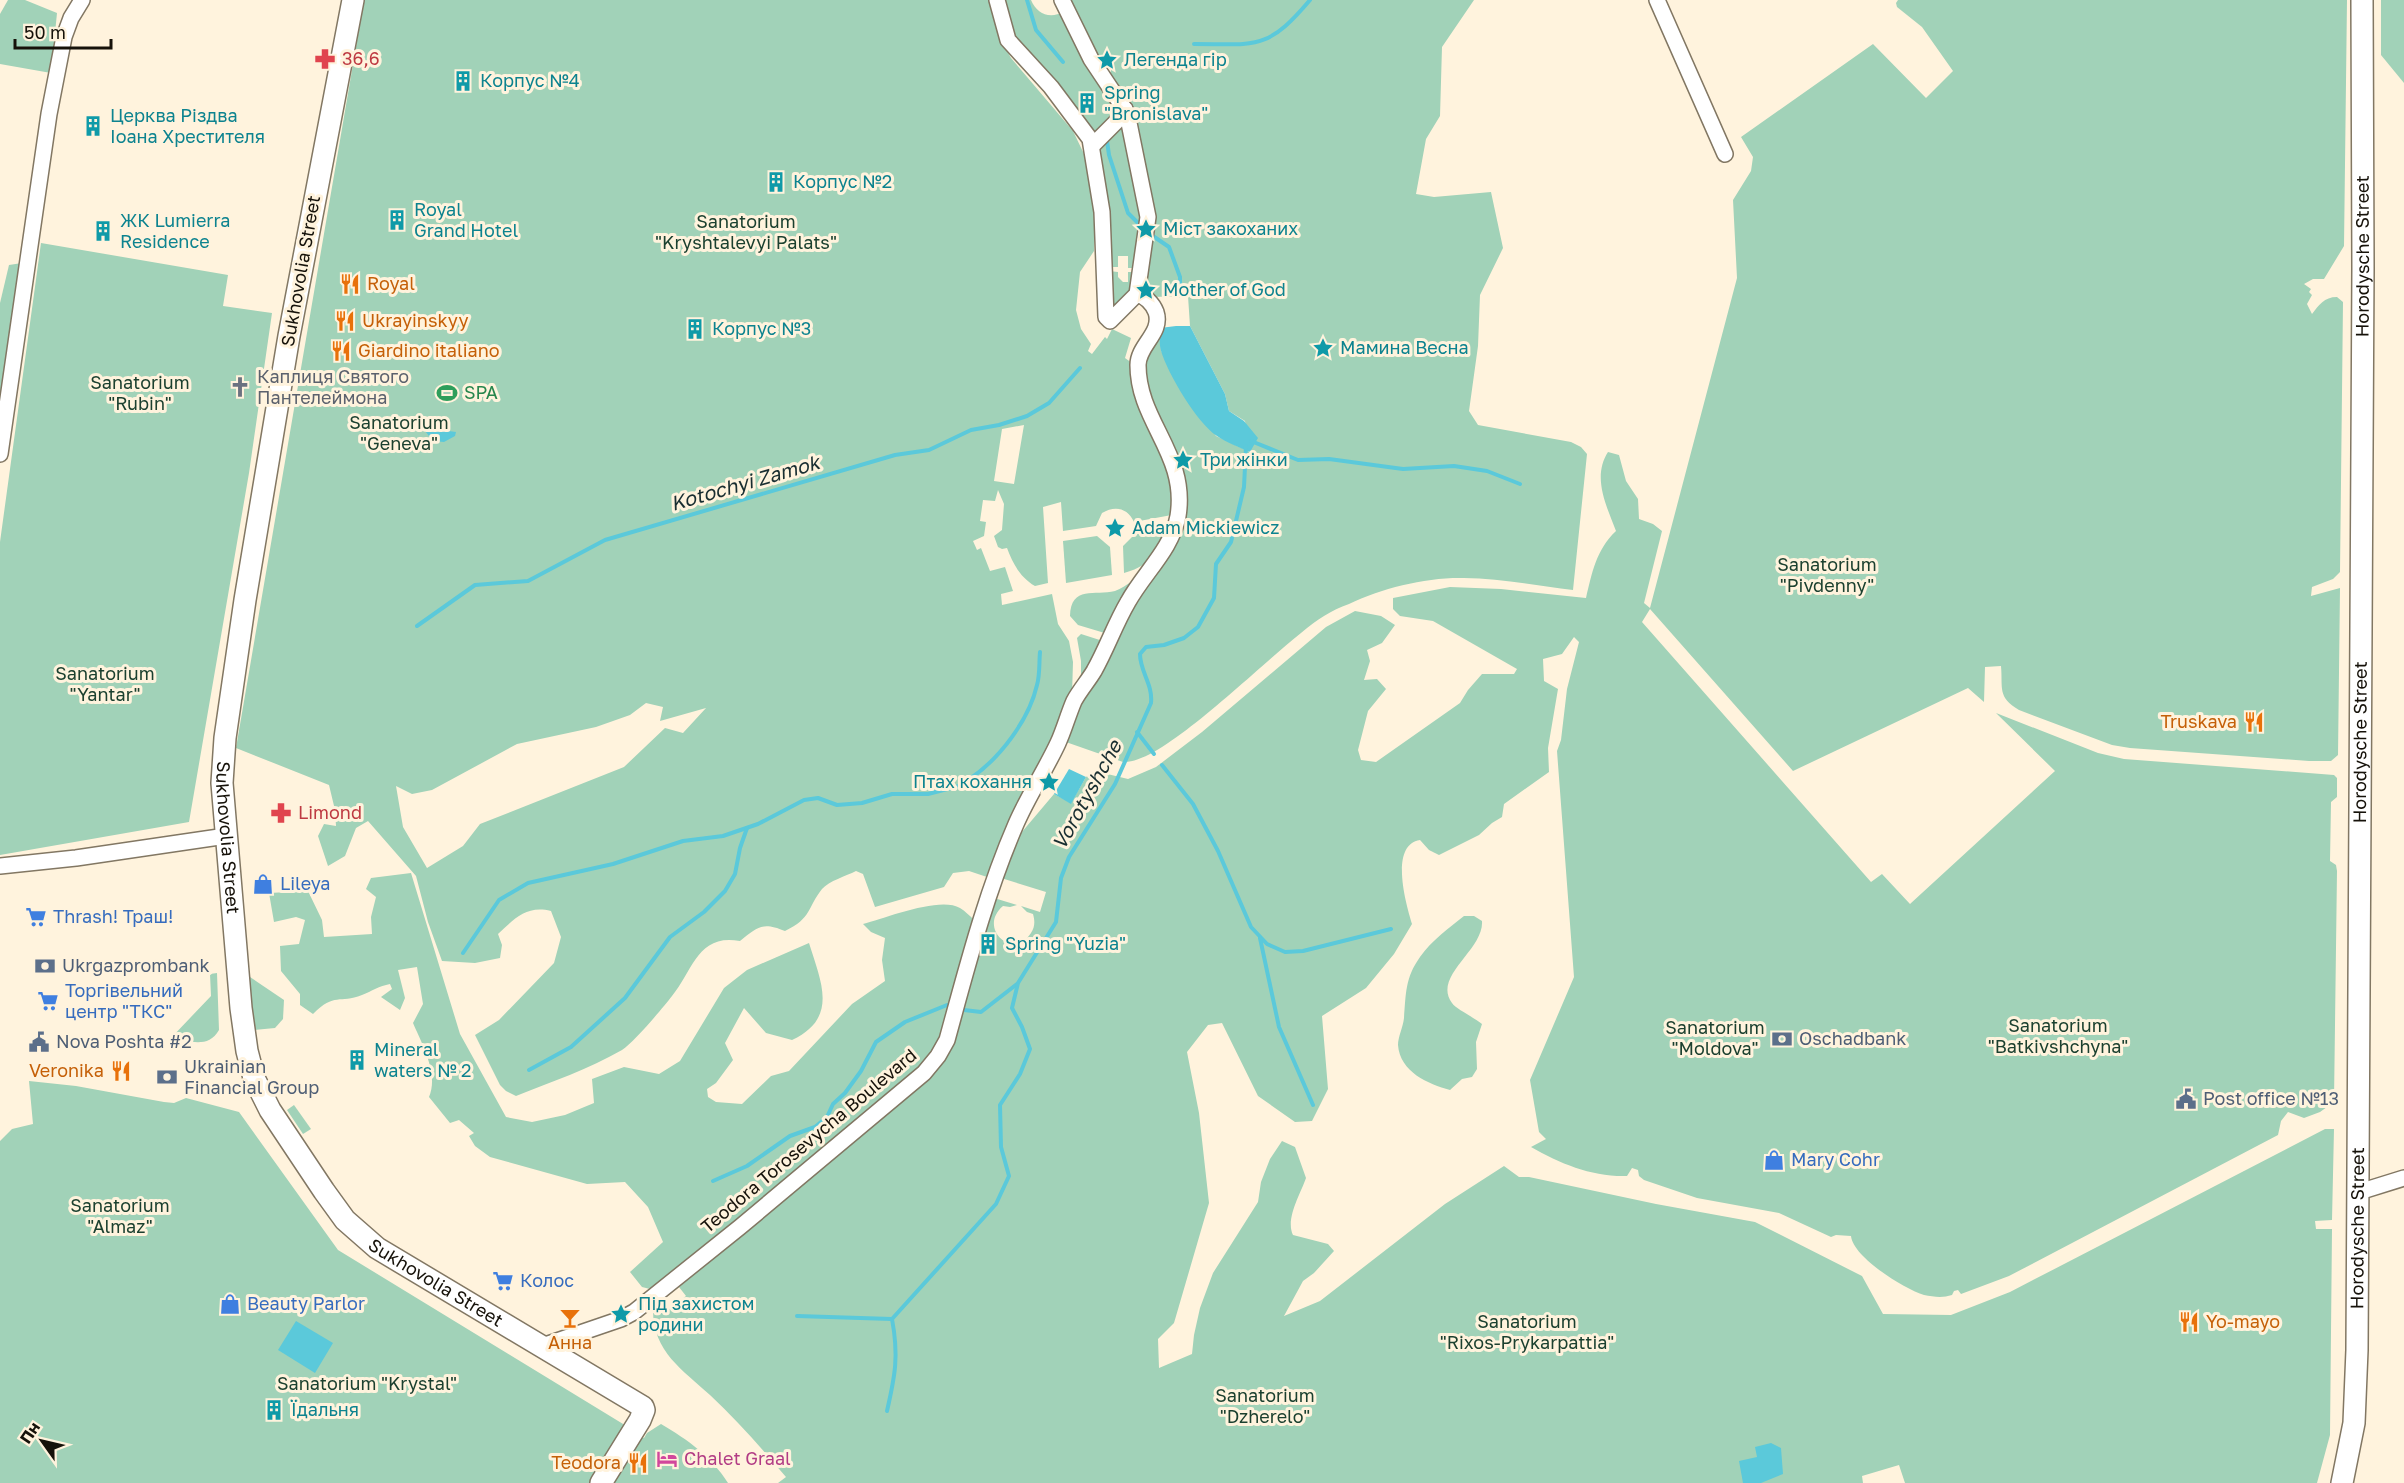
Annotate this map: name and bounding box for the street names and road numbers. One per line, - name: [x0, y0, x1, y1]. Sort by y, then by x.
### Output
- street label: Horodysche Street: [2351, 175, 2373, 337]
- street label: Sukhovolia Street: [276, 194, 324, 348]
- street label: Horodysche Street: [2348, 661, 2371, 823]
- street label: Sukhovolia Street: [212, 761, 245, 915]
- street label: Teodora Torosevycha Boulevard: [696, 1044, 921, 1237]
- street label: Horodysche Street: [2345, 1147, 2368, 1309]
- street label: Sukhovolia Street: [364, 1233, 507, 1331]

